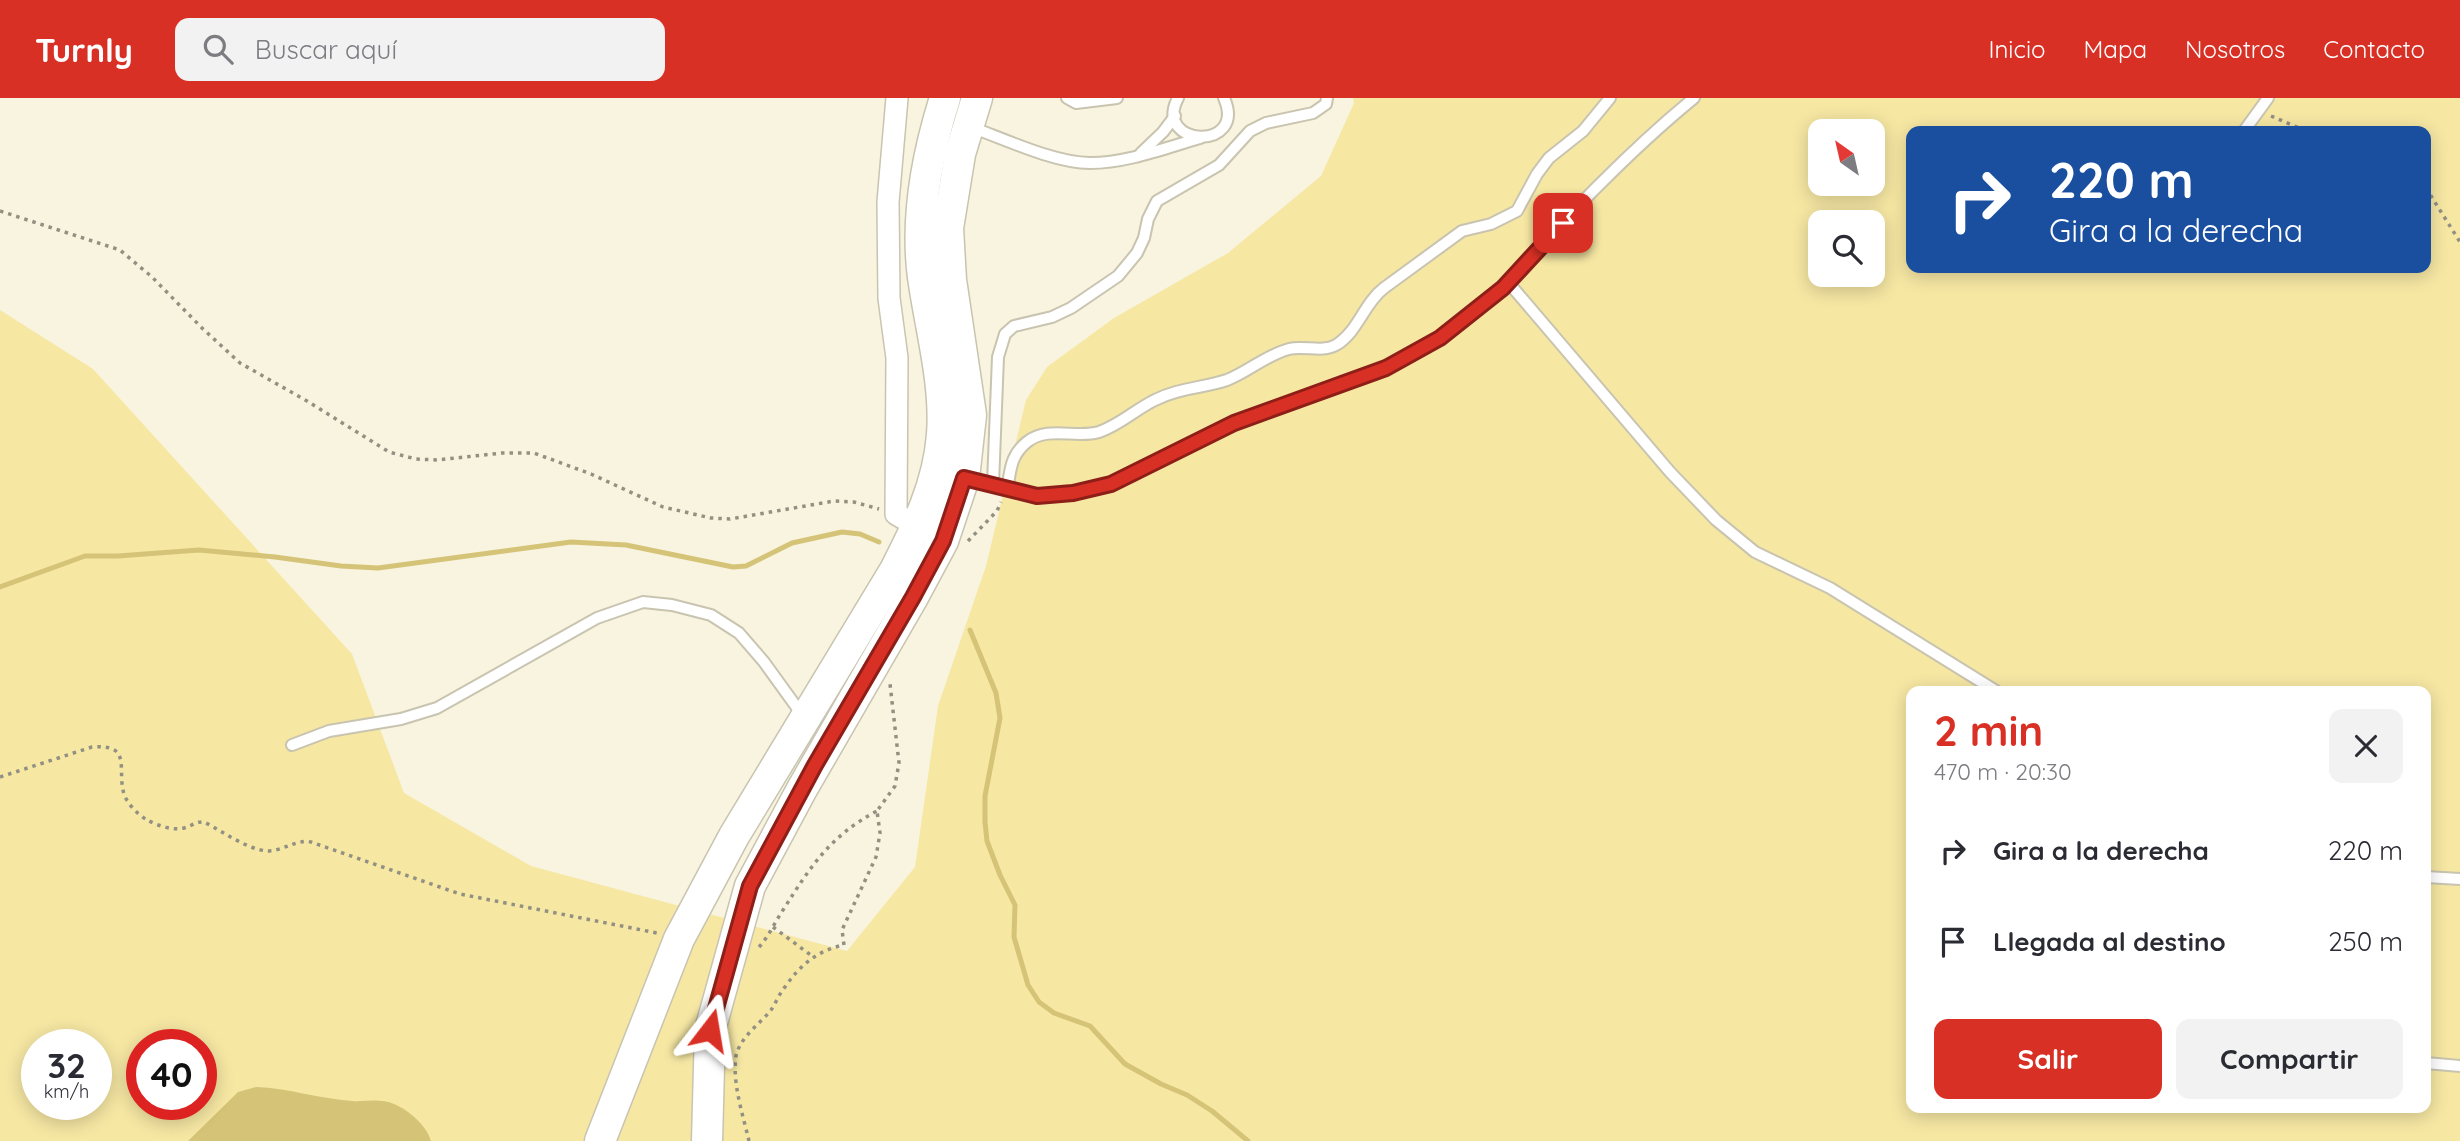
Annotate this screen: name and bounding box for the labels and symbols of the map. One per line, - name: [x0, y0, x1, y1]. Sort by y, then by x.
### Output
- north arrow: [1808, 119, 1885, 196]
- pin: [1533, 193, 1593, 253]
- position arrow: [673, 993, 747, 1067]
- speed limit sign: 40: [126, 1029, 217, 1120]

